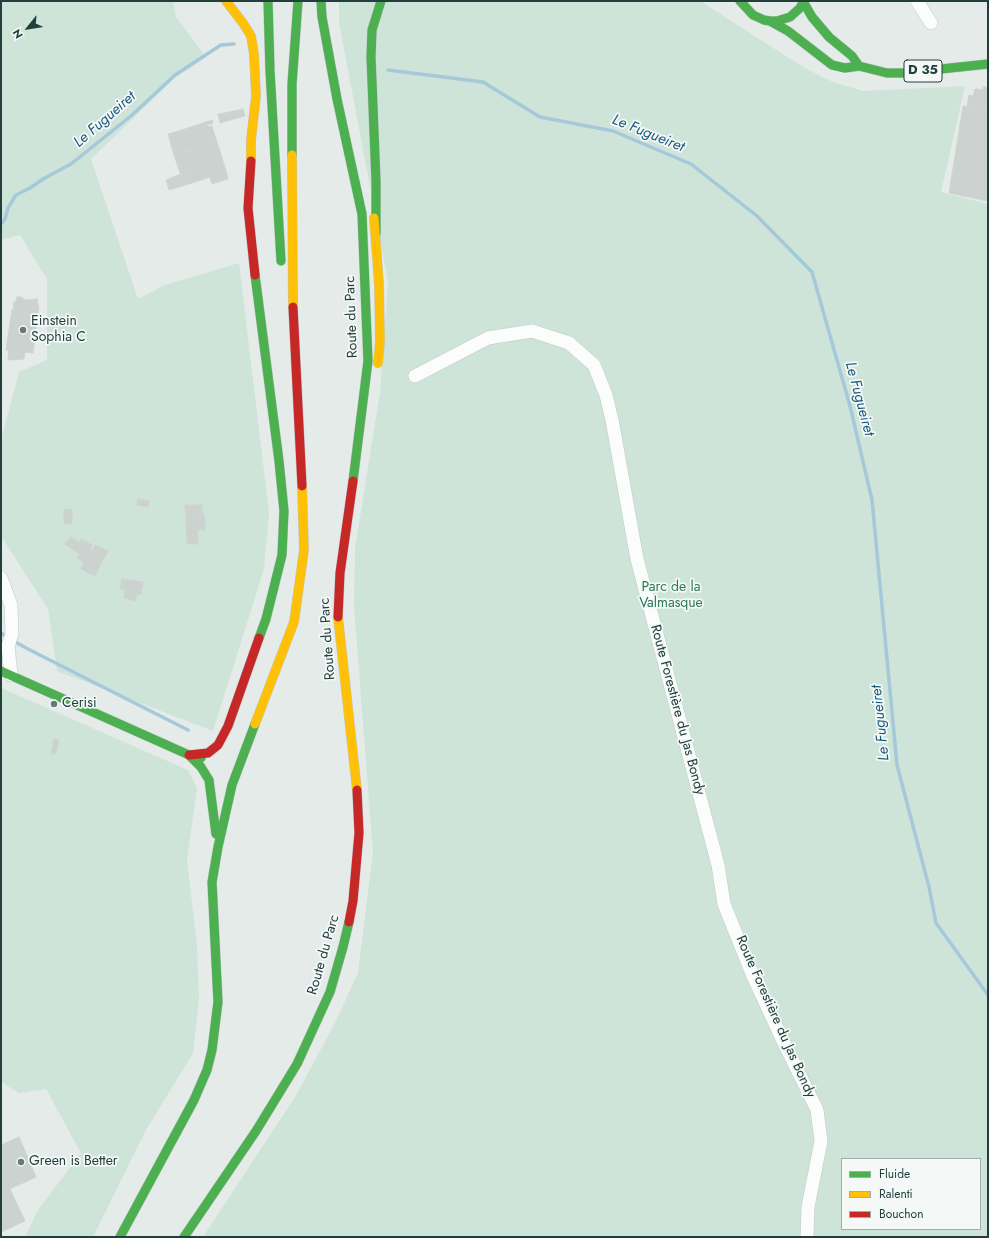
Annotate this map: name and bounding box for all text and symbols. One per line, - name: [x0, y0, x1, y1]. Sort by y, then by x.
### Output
- north arrow: [8, 8, 48, 48]
- text: N: [8, 26, 27, 42]
- road number: D 35: [904, 60, 942, 82]
- water label: Le Fugueiret: [70, 88, 140, 152]
- water label: Le Fugueiret: [609, 111, 687, 157]
- street label: Route du Parc: [342, 276, 362, 358]
- place label: Einstein Sophia C: [31, 314, 86, 346]
- marker: Einstein Sophia C: [18, 325, 28, 335]
- water label: Le Fugueiret: [840, 360, 878, 438]
- park label: Parc de la Valmasque: [639, 580, 703, 612]
- street label: Route du Parc: [317, 597, 339, 681]
- street label: Route Forestière du Jas Bondy: [646, 623, 708, 797]
- water label: Le Fugueiret: [868, 684, 894, 762]
- place label: Cerisi: [62, 696, 97, 712]
- marker: Cerisi: [49, 699, 59, 709]
- street label: Route du Parc: [305, 913, 343, 997]
- street label: Route Forestière du Jas Bondy: [732, 933, 818, 1101]
- place label: Green is Better: [29, 1154, 118, 1170]
- marker: Green is Better: [16, 1157, 26, 1167]
- legend: [841, 1158, 981, 1230]
- text: Fluide: [879, 1165, 910, 1183]
- text: Ralenti: [879, 1185, 913, 1203]
- text: Bouchon: [879, 1205, 923, 1223]

